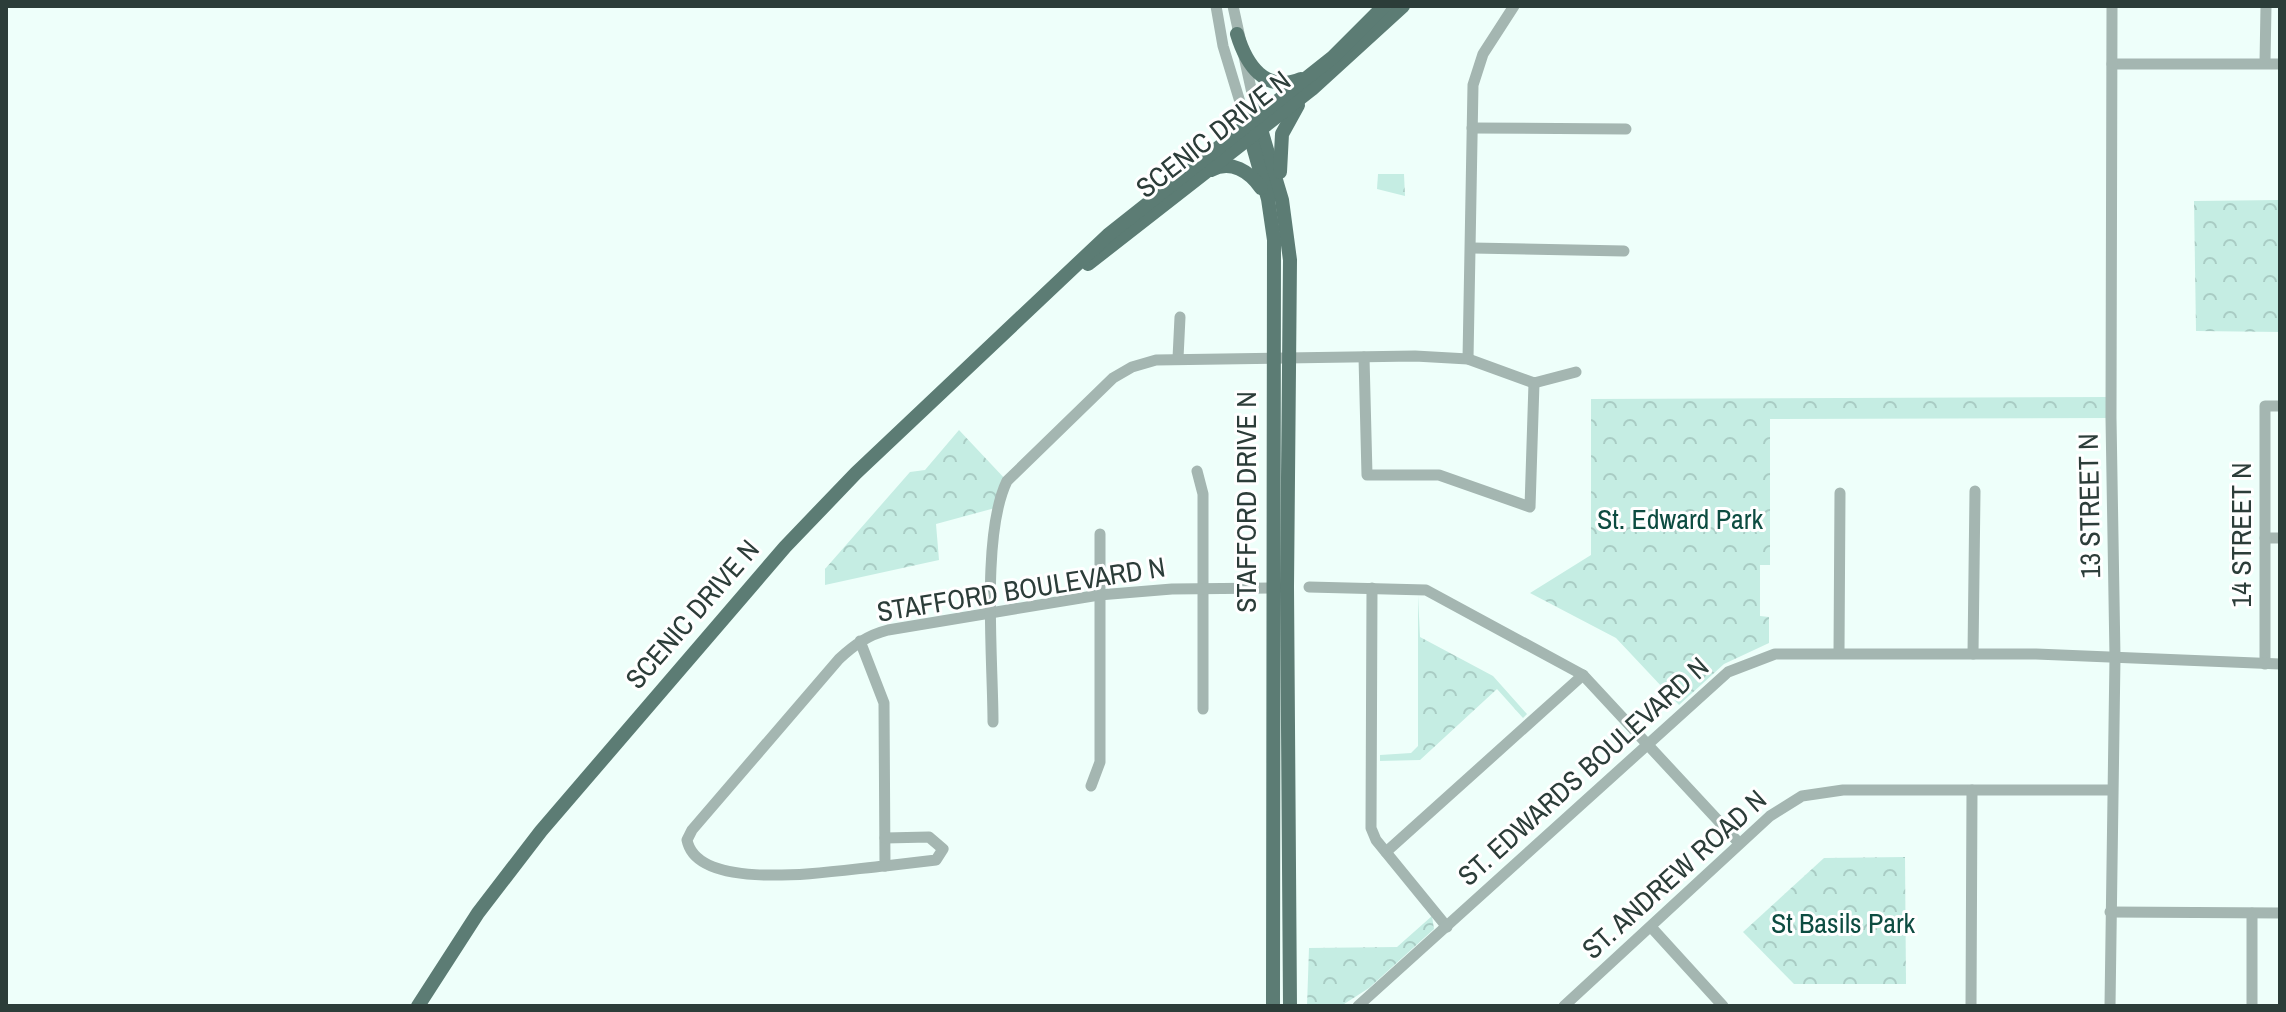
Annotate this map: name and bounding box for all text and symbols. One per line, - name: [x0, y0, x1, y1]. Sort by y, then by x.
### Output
- street label: SCENIC DRIVE N: [1128, 62, 1298, 206]
- street label: STAFFORD DRIVE N: [1227, 391, 1265, 613]
- street label: 13 STREET N: [2069, 433, 2109, 579]
- street label: 14 STREET N: [2222, 462, 2260, 608]
- park label: St. Edward Park: [1597, 500, 1763, 538]
- street label: SCENIC DRIVE N: [617, 531, 767, 697]
- street label: STAFFORD BOULEVARD N: [874, 547, 1168, 631]
- street label: ST. EDWARDS BOULEVARD N: [1449, 648, 1717, 894]
- street label: ST. ANDREW ROAD N: [1574, 781, 1774, 967]
- park label: St Basils Park: [1771, 904, 1916, 942]

